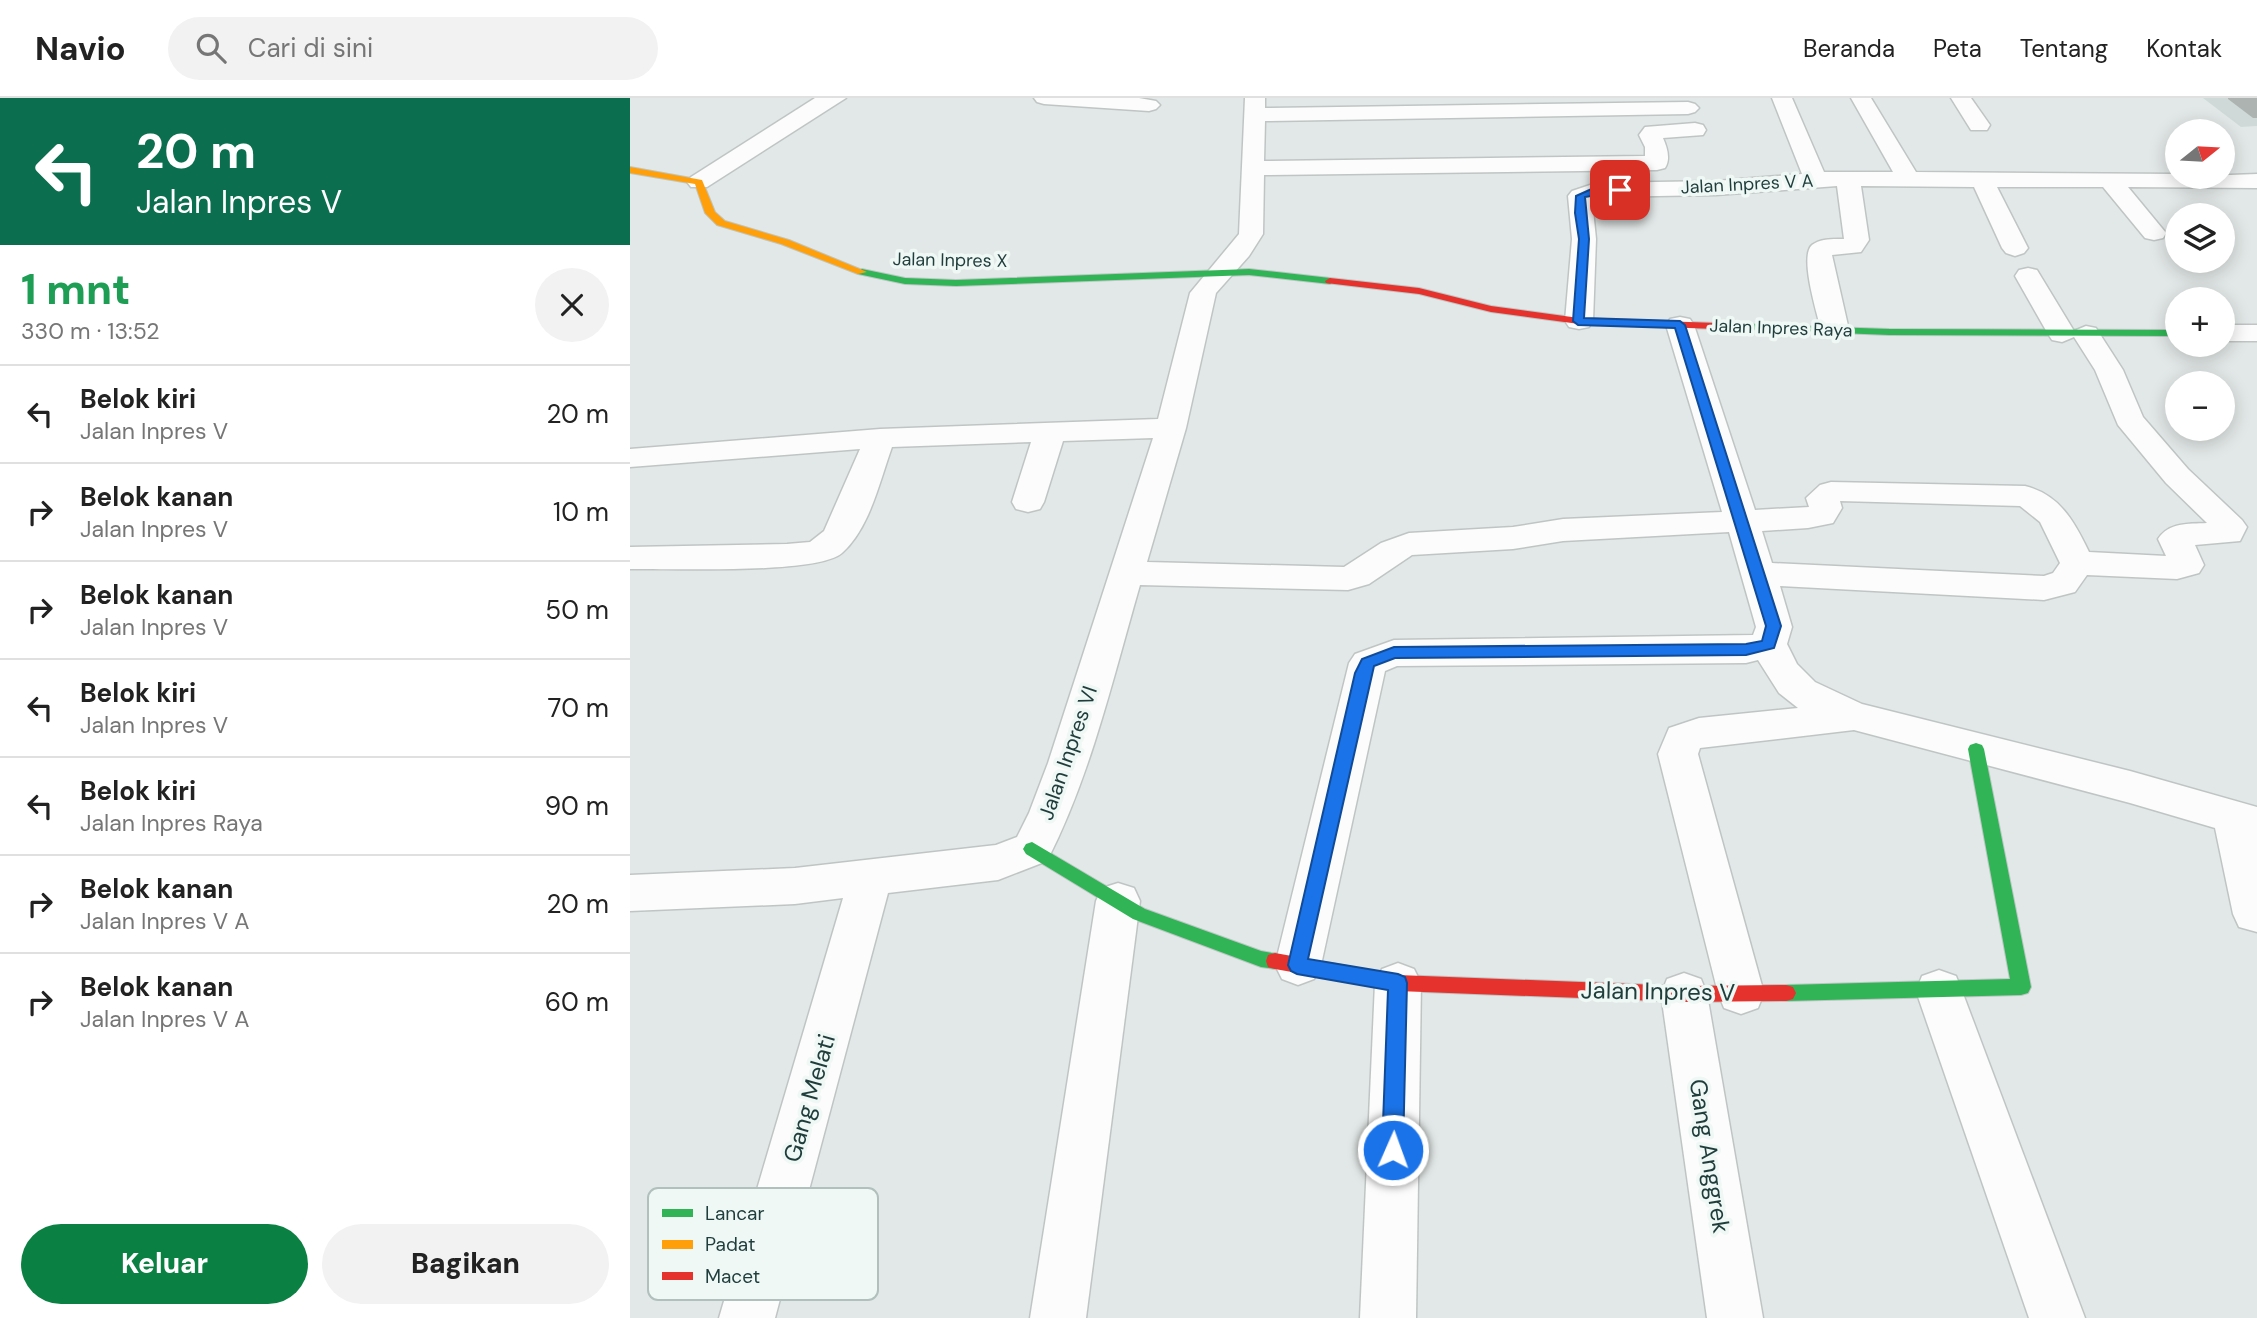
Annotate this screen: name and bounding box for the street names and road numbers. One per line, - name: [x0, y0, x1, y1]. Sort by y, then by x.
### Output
- street label: Jalan Inpres V A: [1680, 169, 1814, 199]
- street label: Jalan Inpres X: [892, 247, 1008, 273]
- street label: Jalan Inpres Raya: [1709, 314, 1853, 342]
- street label: Jalan Inpres VI: [1032, 682, 1104, 824]
- street label: Jalan Inpres V: [1580, 974, 1736, 1008]
- street label: Gang Melati: [776, 1030, 842, 1166]
- street label: Gang Anggrek: [1683, 1077, 1737, 1235]

